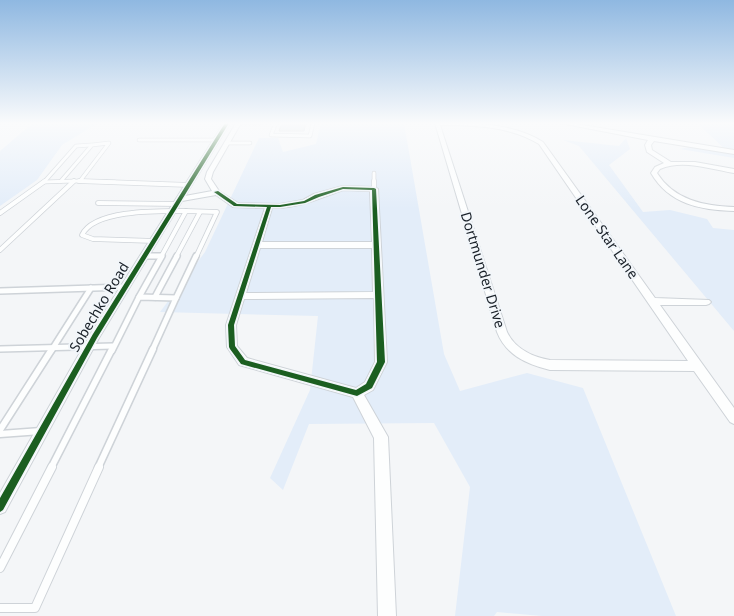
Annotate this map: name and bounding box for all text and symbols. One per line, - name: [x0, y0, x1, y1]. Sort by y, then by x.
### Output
- street label: Lone Star Lane: [572, 191, 643, 282]
- street label: Dortmunder Drive: [457, 209, 510, 330]
- street label: Sobechko Road: [64, 258, 133, 355]

